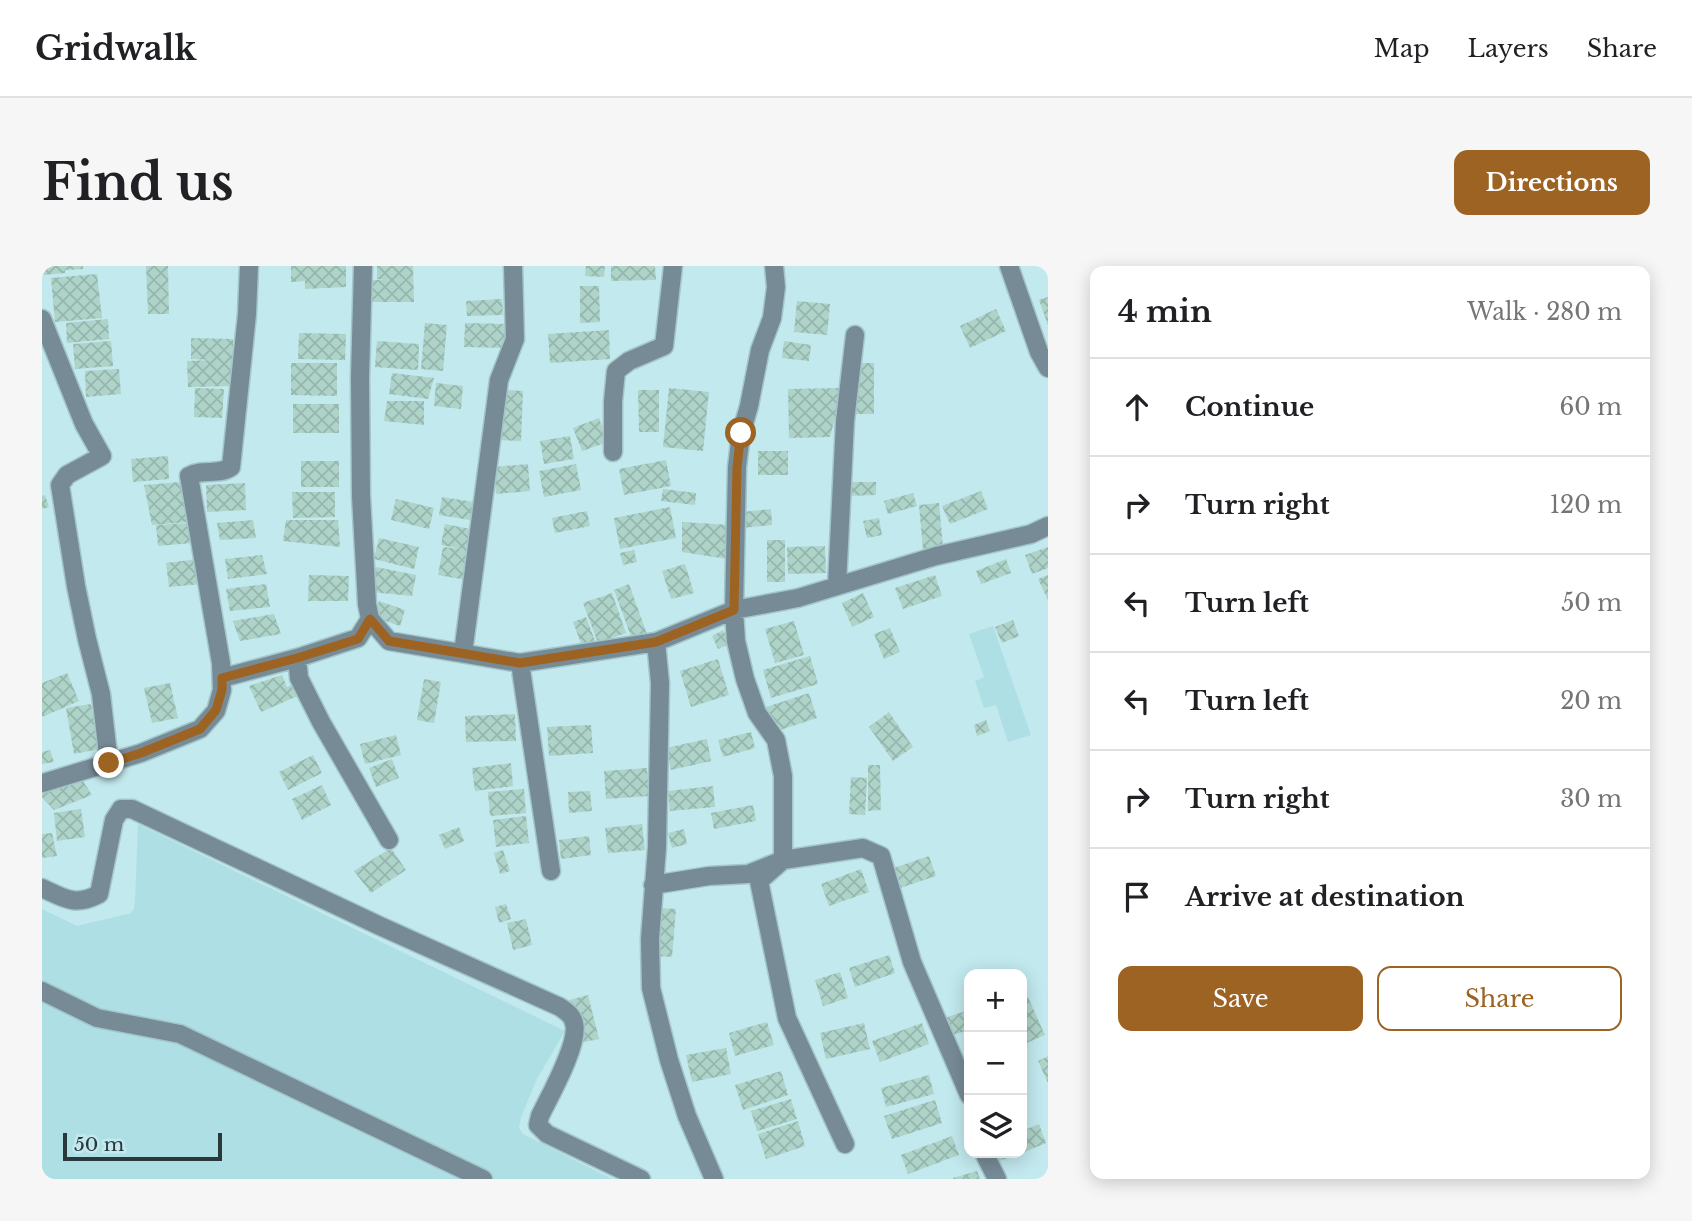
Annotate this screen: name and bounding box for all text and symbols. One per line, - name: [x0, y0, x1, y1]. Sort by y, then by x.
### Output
- text: Gridwalk: [35, 28, 196, 69]
- text: Map: [1374, 34, 1430, 63]
- text: Layers: [1468, 34, 1549, 63]
- text: Share: [1587, 34, 1657, 63]
- button: Directions: [1454, 150, 1650, 215]
- text: Find us: [42, 152, 234, 213]
- text: 4 min: [1118, 293, 1212, 330]
- text: Walk · 280 m: [1467, 298, 1622, 326]
- icon: ahead: [1118, 388, 1156, 426]
- text: Continue: [1185, 391, 1314, 423]
- text: 60 m: [1560, 393, 1622, 421]
- route start: [725, 417, 756, 448]
- icon: right: [1118, 486, 1156, 524]
- text: Turn right: [1185, 489, 1330, 521]
- text: 120 m: [1550, 491, 1622, 519]
- icon: left: [1118, 584, 1156, 622]
- text: Turn left: [1185, 587, 1309, 619]
- text: 50 m: [1561, 589, 1622, 617]
- icon: left: [1118, 682, 1156, 720]
- text: Turn left: [1185, 685, 1309, 717]
- text: 20 m: [1560, 687, 1622, 715]
- route end: [93, 747, 124, 778]
- icon: right: [1118, 780, 1156, 818]
- text: Turn right: [1185, 783, 1330, 815]
- text: 30 m: [1560, 785, 1622, 813]
- icon: arrive: [1118, 878, 1156, 916]
- text: Arrive at destination: [1185, 881, 1465, 913]
- button: Save: [1118, 966, 1363, 1031]
- button: Share: [1377, 966, 1622, 1031]
- map controls: [964, 969, 1027, 1158]
- button: +: [964, 969, 1027, 1032]
- button: −: [964, 1032, 1027, 1095]
- button: layers: [964, 1095, 1027, 1158]
- scale bar: [63, 1130, 222, 1162]
- text: 50 m: [74, 1133, 124, 1156]

